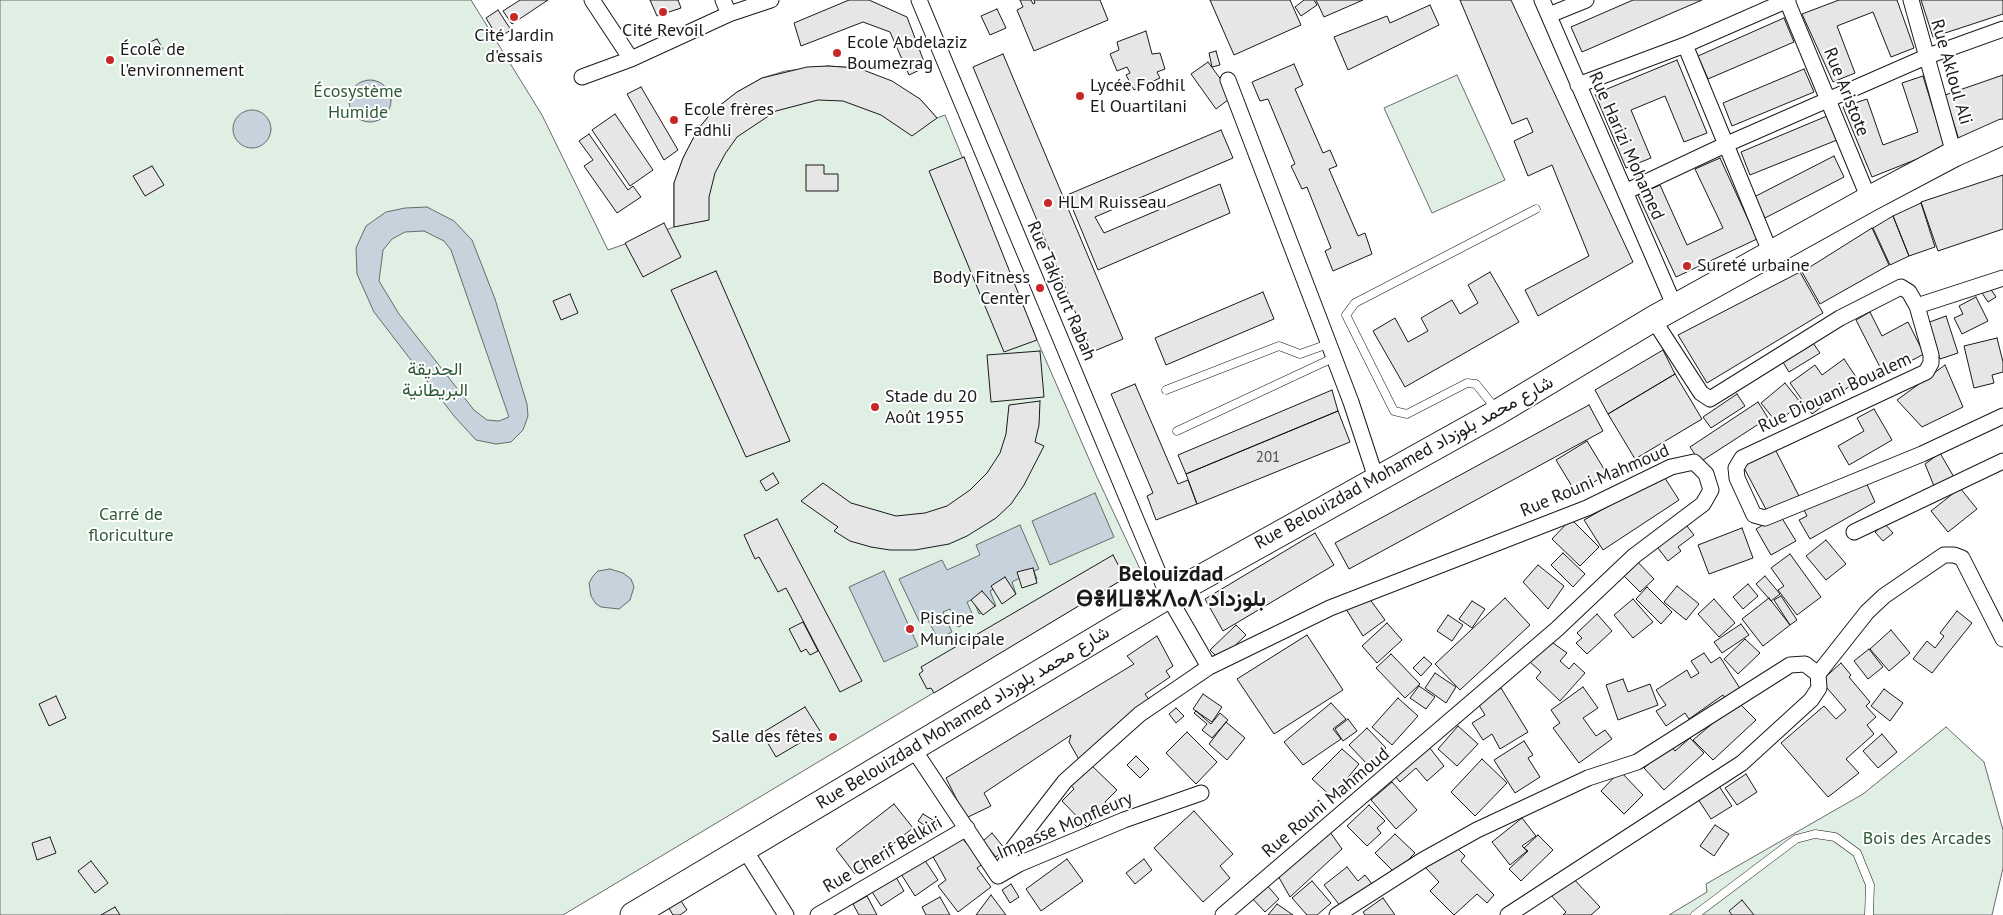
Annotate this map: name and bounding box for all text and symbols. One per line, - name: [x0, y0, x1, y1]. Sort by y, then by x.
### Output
- marker: Cité Revoil: [657, 6, 669, 18]
- marker: Cité Jardin d'essais: [508, 11, 520, 23]
- street label: Rue Akloul Ali: [1926, 17, 1976, 127]
- place label: Cité Revoil: [622, 20, 704, 42]
- place label: Cité Jardin d'essais: [474, 25, 554, 68]
- place label: Ecole Abdelaziz Boumezrag: [847, 32, 967, 74]
- place label: École de l'environnement: [120, 39, 244, 82]
- street label: Rue Aristote: [1818, 44, 1874, 140]
- marker: Ecole Abdelaziz Boumezrag: [831, 47, 843, 59]
- marker: École de l'environnement: [104, 54, 116, 66]
- street label: Rue Harizi Mohamed: [1584, 69, 1668, 223]
- place label: Lycée Fodhil El Ouartilani: [1090, 75, 1187, 118]
- park label: Écosystème Humide: [313, 81, 403, 124]
- marker: Lycée Fodhil El Ouartilani: [1074, 90, 1086, 102]
- place label: Ecole frères Fadhli: [684, 99, 774, 142]
- marker: Ecole frères Fadhli: [668, 114, 680, 126]
- place label: HLM Ruisseau: [1058, 192, 1166, 214]
- marker: HLM Ruisseau: [1042, 197, 1054, 209]
- street label: Rue Takjourt Rabah: [1022, 218, 1100, 364]
- place label: Sureté urbaine: [1697, 255, 1810, 277]
- marker: Sureté urbaine: [1681, 260, 1693, 272]
- place label: Body Fitness Center: [933, 267, 1030, 310]
- marker: Body Fitness Center: [1034, 282, 1046, 294]
- street label: Rue Diouani Boualem: [1755, 348, 1915, 438]
- park label: الحديقة البريطانية: [402, 359, 468, 402]
- street label: Rue Belouizdad Mohamed شارع محمد بلوزداد: [1251, 372, 1557, 554]
- place label: Stade du 20 Août 1955: [885, 386, 977, 428]
- marker: Stade du 20 Août 1955: [869, 401, 881, 413]
- street label: Rue Rouni Mahmoud: [1517, 440, 1673, 522]
- house number: 201: [1256, 449, 1280, 467]
- park label: Carré de floriculture: [88, 504, 174, 546]
- district label: Belouizdad ⴱⴻⵍⵡⴻⵣⴷⴰⴷ بلوزداد: [1076, 562, 1266, 614]
- place label: Piscine Municipale: [920, 608, 1005, 650]
- street label: Rue Belouizdad Mohamed شارع محمد بلوزداد: [813, 622, 1113, 814]
- marker: Piscine Municipale: [904, 623, 916, 635]
- place label: Salle des fêtes: [712, 726, 823, 748]
- marker: Salle des fêtes: [827, 731, 839, 743]
- street label: Rue Rouni Mahmoud: [1258, 743, 1394, 863]
- street label: Impasse Monfleury: [994, 788, 1136, 864]
- street label: Rue Cherif Belkiri: [819, 812, 947, 898]
- park label: Bois des Arcades: [1863, 828, 1991, 850]

